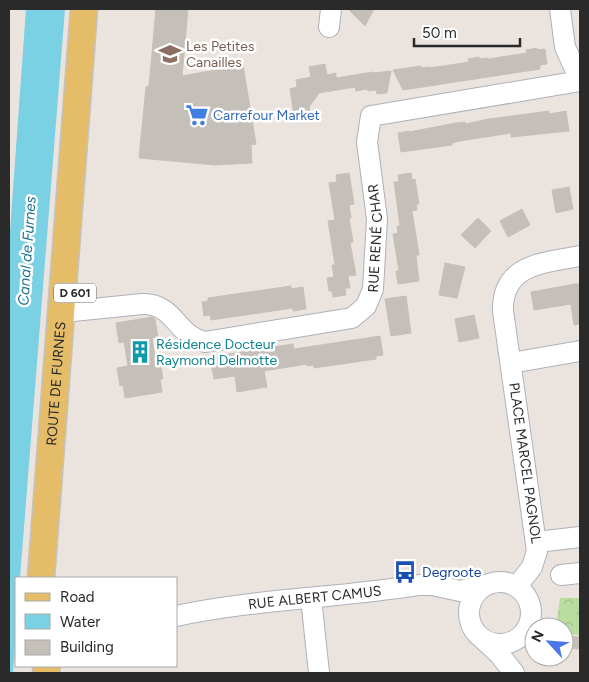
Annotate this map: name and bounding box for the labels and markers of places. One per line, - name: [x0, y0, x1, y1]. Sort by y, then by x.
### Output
- place label: Les Petites Canailles: [186, 38, 254, 71]
- school or university icon: Les Petites Canailles: [157, 41, 183, 67]
- supermarket icon: Carrefour Market: [184, 102, 210, 128]
- place label: Carrefour Market: [213, 107, 320, 124]
- place label: Résidence Docteur Raymond Delmotte: [156, 336, 278, 369]
- building icon: Résidence Docteur Raymond Delmotte: [127, 339, 153, 365]
- bus stop icon: Degroote: [392, 559, 418, 585]
- place label: Degroote: [422, 564, 482, 581]

